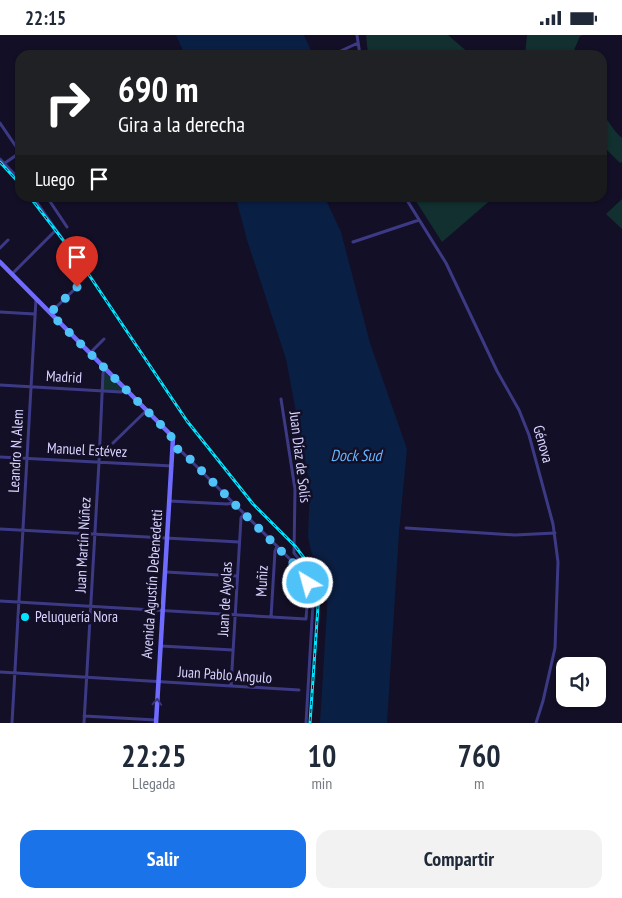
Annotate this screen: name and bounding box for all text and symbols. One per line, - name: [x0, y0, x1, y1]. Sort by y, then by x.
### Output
- text: 22:15: [25, 6, 66, 30]
- text: 690 m: [118, 66, 199, 112]
- icon: right: [35, 70, 100, 135]
- text: Gira a la derecha: [118, 110, 245, 138]
- icon: arrive: [85, 165, 113, 193]
- text: Luego: [35, 167, 75, 191]
- pin: [56, 236, 98, 287]
- icon: arrive: [63, 243, 91, 271]
- street label: Madrid: [46, 366, 82, 387]
- street label: Leandro N. Alem: [4, 409, 27, 493]
- street label: Juan Díaz de Solís: [285, 409, 316, 504]
- street label: Génova: [529, 423, 558, 465]
- street label: Manuel Estévez: [46, 438, 128, 461]
- water label: Dock Sud: [331, 445, 384, 465]
- street label: Juan Martín Núñez: [70, 497, 94, 594]
- street label: Avenida Agustín Debenedetti: [137, 509, 166, 659]
- position arrow: [281, 556, 333, 608]
- street label: Juan de Ayolas: [213, 561, 236, 638]
- street label: Muñiz: [251, 565, 272, 597]
- place label: Peluquería Nora: [35, 607, 118, 626]
- marker: Peluquería Nora: [19, 611, 31, 623]
- map controls: [556, 657, 606, 707]
- button: sound: [556, 657, 606, 707]
- street label: Juan Pablo Angulo: [176, 662, 273, 687]
- one-way arrow: [152, 698, 162, 706]
- text: 22:25: [121, 736, 186, 775]
- text: 10: [308, 736, 336, 775]
- text: 760: [458, 736, 501, 775]
- text: Llegada: [132, 773, 176, 793]
- text: min: [311, 773, 332, 793]
- text: m: [474, 773, 484, 793]
- button: Salir: [20, 830, 306, 888]
- button: Compartir: [316, 830, 602, 888]

